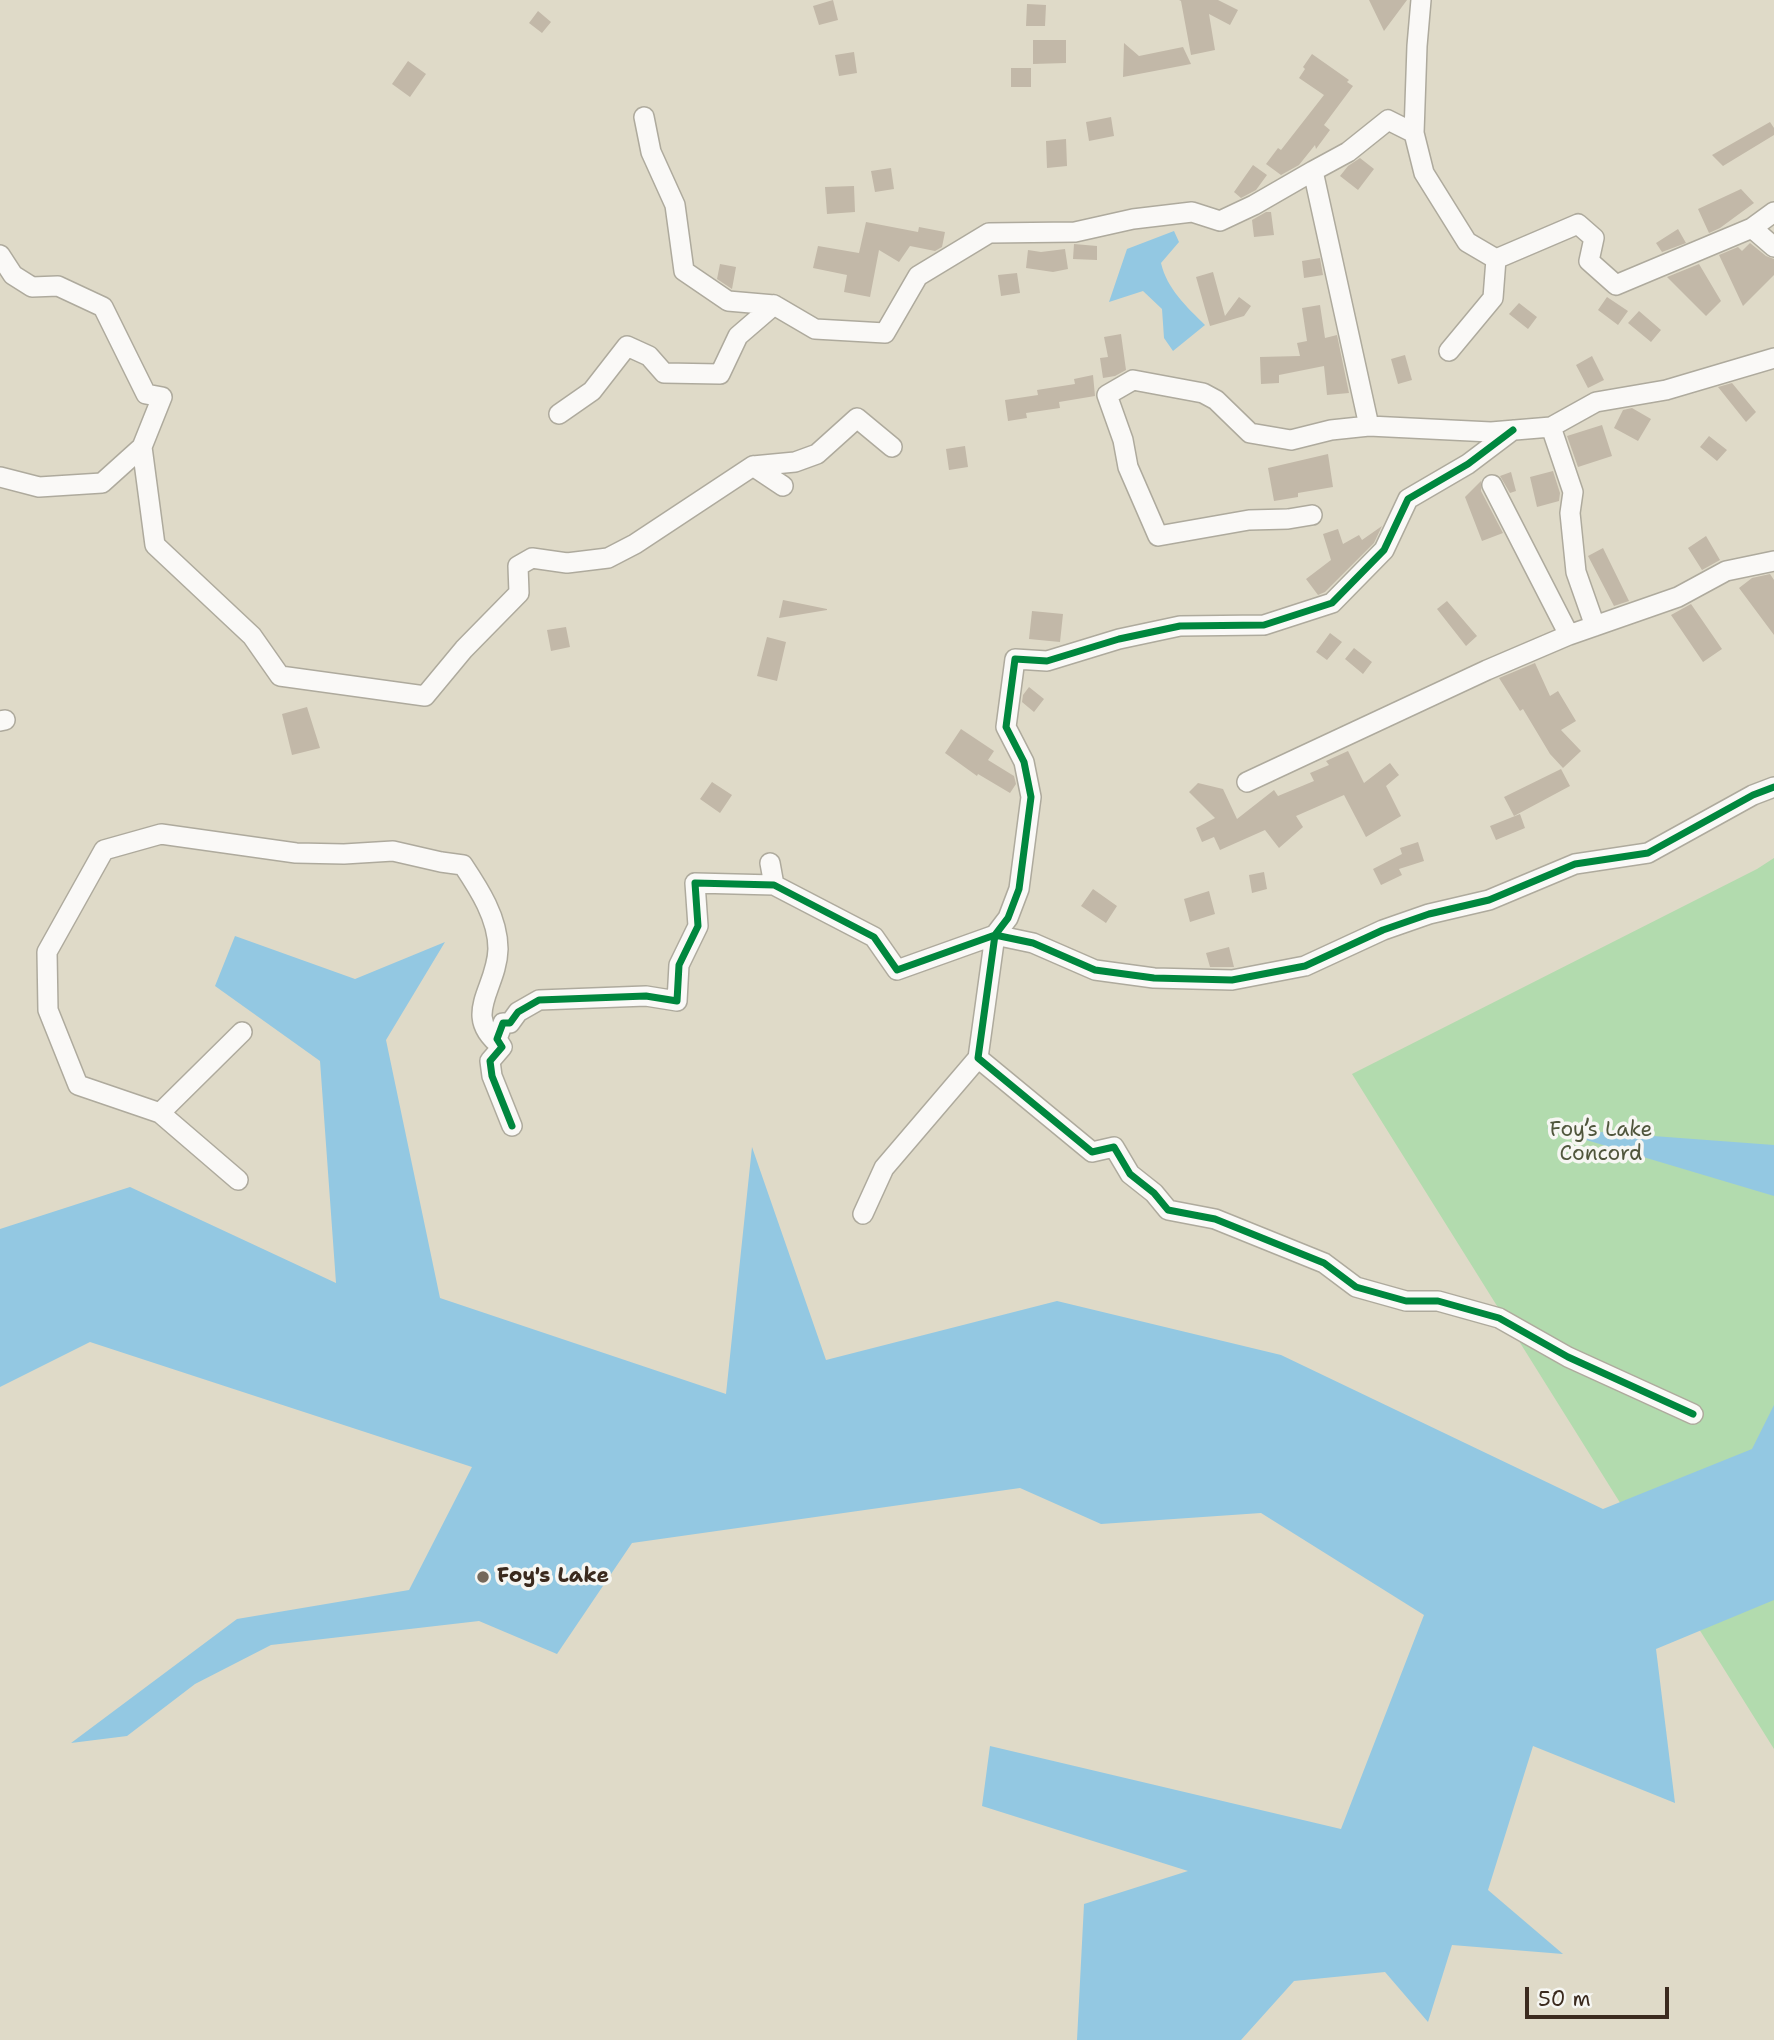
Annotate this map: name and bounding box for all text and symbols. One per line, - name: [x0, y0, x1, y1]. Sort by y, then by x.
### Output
- park label: Foy’s Lake Concord: [1550, 1118, 1652, 1168]
- place label: Foy's Lake: [497, 1564, 609, 1590]
- marker: Foy's Lake: [475, 1569, 491, 1585]
- scale bar: [1529, 1974, 1672, 2018]
- text: 50 m: [1538, 1985, 1591, 2013]

